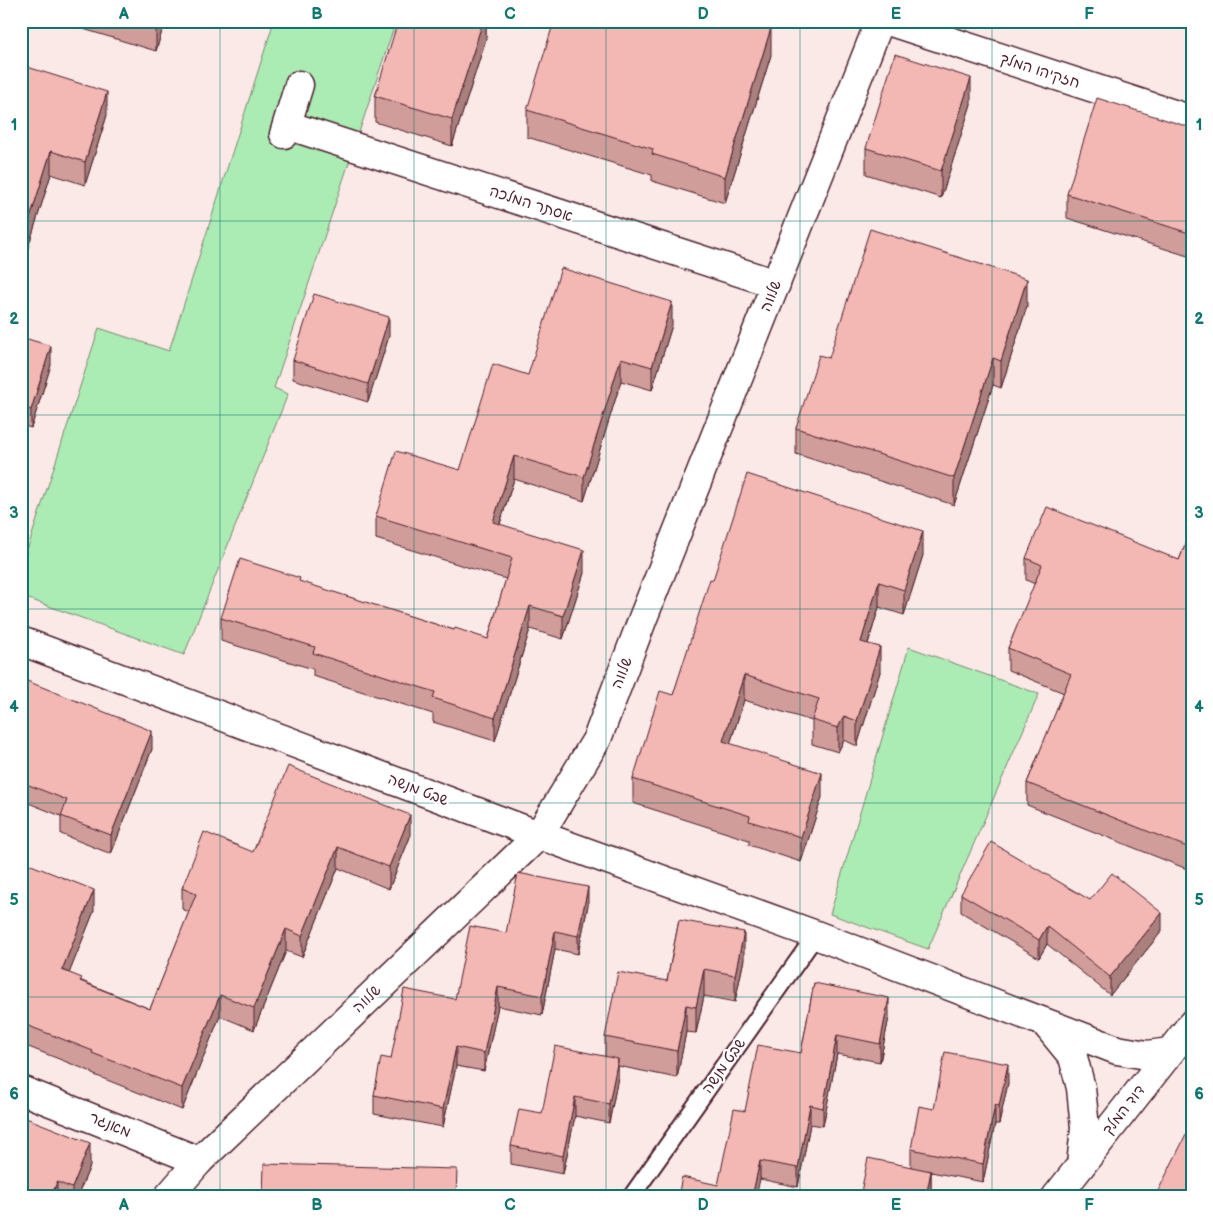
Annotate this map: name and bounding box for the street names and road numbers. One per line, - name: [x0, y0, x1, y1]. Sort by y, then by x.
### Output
- street label: חזקיהו המלך: [998, 49, 1082, 93]
- street label: אסתר המלכה: [487, 182, 575, 226]
- street label: שלווה: [756, 277, 786, 315]
- street label: שלווה: [607, 654, 637, 691]
- street label: שבט מנשה: [385, 770, 451, 810]
- street label: שלווה: [349, 981, 385, 1017]
- street label: שבט מנשה: [698, 1034, 750, 1097]
- street label: דוד המלך: [1099, 1081, 1149, 1139]
- street label: מאנגר: [86, 1108, 134, 1142]

